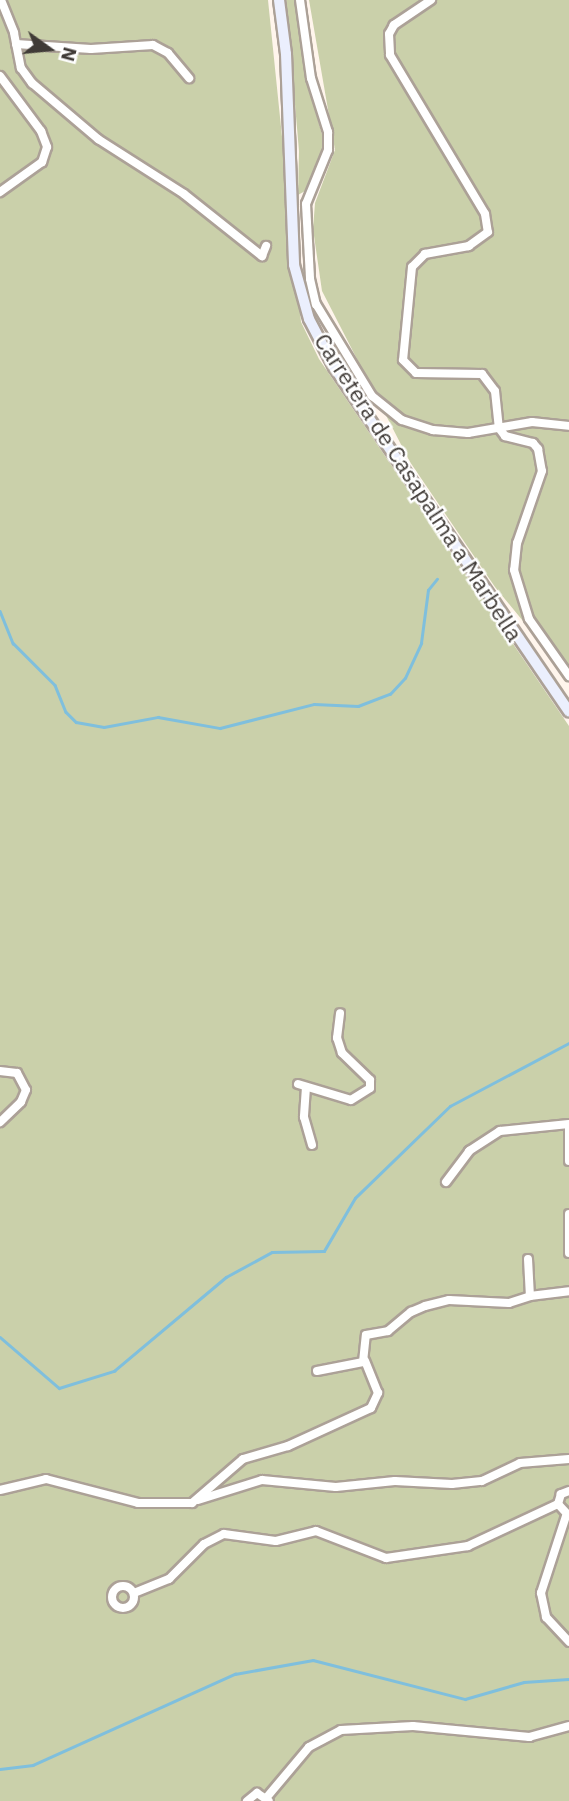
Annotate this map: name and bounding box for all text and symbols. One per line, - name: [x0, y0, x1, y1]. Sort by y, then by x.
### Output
- north arrow: [14, 14, 84, 84]
- text: N: [56, 45, 83, 64]
- street label: Carretera de Casapalma a Marbella: [309, 328, 529, 646]

